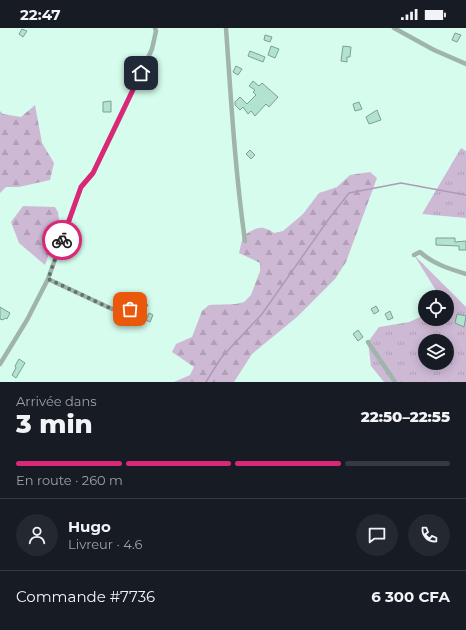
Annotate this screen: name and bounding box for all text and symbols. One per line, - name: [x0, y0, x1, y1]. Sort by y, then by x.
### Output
- text: 22:47: [20, 5, 61, 24]
- pin: [124, 56, 158, 90]
- icon: home: [130, 62, 152, 84]
- courier: [42, 220, 82, 260]
- icon: bike: [51, 229, 73, 251]
- map controls: [418, 290, 454, 370]
- button: locate: [418, 290, 454, 326]
- pin: [113, 292, 147, 326]
- icon: bag: [119, 298, 141, 320]
- button: layers: [418, 334, 454, 370]
- text: Arrivée dans: [16, 393, 97, 409]
- text: 22:50–22:55: [361, 407, 450, 426]
- text: 3 min: [16, 408, 93, 440]
- text: En route · 260 m: [16, 472, 123, 488]
- button: person: [16, 514, 58, 556]
- button: chat: [356, 514, 398, 556]
- button: phone: [408, 514, 450, 556]
- text: Hugo: [68, 517, 111, 536]
- text: Livreur · 4.6: [68, 536, 143, 552]
- text: Commande #7736: [16, 587, 155, 606]
- text: 6 300 CFA: [371, 587, 450, 606]

